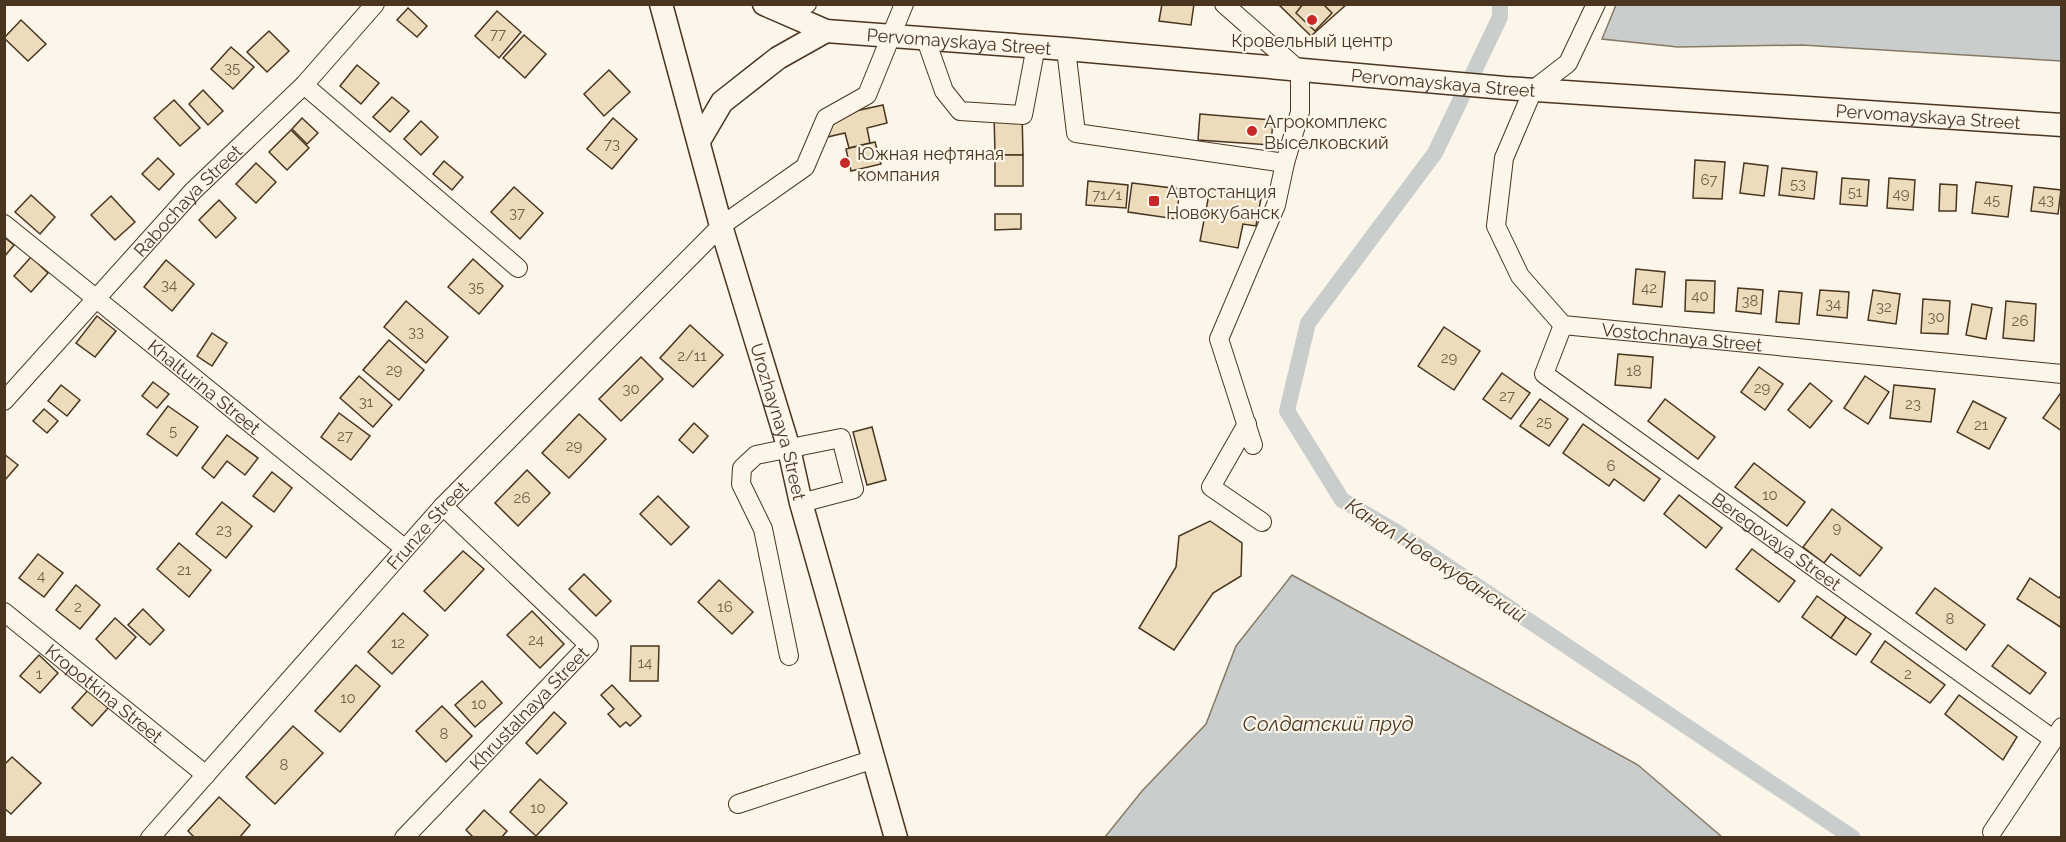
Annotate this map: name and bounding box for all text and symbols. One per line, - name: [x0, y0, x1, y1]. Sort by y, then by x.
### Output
- marker: Кровельный центр: [1305, 13, 1319, 27]
- street label: Pervomayskaya Street: [866, 24, 1052, 58]
- house number: 77: [490, 25, 506, 43]
- place label: Кровельный центр: [1231, 30, 1393, 51]
- house number: 35: [224, 59, 240, 77]
- street label: Pervomayskaya Street: [1350, 64, 1536, 101]
- street label: Pervomayskaya Street: [1835, 99, 2021, 133]
- place label: Агрокомплекс Выселковский: [1264, 111, 1389, 153]
- marker: Агрокомплекс Выселковский: [1245, 124, 1259, 138]
- house number: 73: [604, 135, 620, 153]
- street label: Rabochaya Street: [129, 140, 246, 260]
- place label: Южная нефтяная компания: [857, 143, 1004, 185]
- marker: Южная нефтяная компания: [838, 156, 852, 170]
- house number: 67: [1700, 171, 1718, 189]
- house number: 53: [1790, 175, 1806, 193]
- place label: Автостанция Новокубанск: [1166, 181, 1280, 223]
- house number: 51: [1848, 183, 1863, 201]
- house number: 49: [1893, 185, 1910, 203]
- house number: 71/1: [1092, 186, 1122, 204]
- house number: 45: [1984, 191, 2000, 209]
- house number: 43: [2038, 191, 2054, 209]
- marker: Автостанция Новокубанск: [1147, 194, 1161, 208]
- house number: 37: [509, 204, 525, 222]
- house number: 34: [161, 276, 177, 294]
- house number: 35: [468, 278, 484, 296]
- house number: 42: [1641, 279, 1657, 297]
- house number: 40: [1691, 287, 1709, 305]
- house number: 38: [1742, 292, 1759, 310]
- house number: 34: [1825, 295, 1841, 313]
- house number: 32: [1876, 298, 1892, 316]
- house number: 30: [1927, 308, 1945, 326]
- house number: 26: [2012, 312, 2028, 330]
- street label: Vostochnaya Street: [1601, 318, 1763, 355]
- house number: 33: [408, 323, 424, 341]
- street label: Khalturina Street: [144, 335, 265, 438]
- street label: Urozhaynaya Street: [747, 340, 811, 502]
- house number: 2/11: [677, 347, 707, 365]
- house number: 29: [1441, 349, 1458, 367]
- house number: 29: [386, 361, 403, 379]
- house number: 18: [1626, 362, 1642, 380]
- house number: 29: [1754, 379, 1771, 397]
- house number: 30: [622, 380, 640, 398]
- house number: 27: [1499, 387, 1515, 405]
- house number: 31: [359, 393, 374, 411]
- house number: 23: [1905, 395, 1921, 413]
- house number: 25: [1536, 413, 1552, 431]
- house number: 21: [1974, 416, 1989, 434]
- house number: 5: [169, 422, 177, 440]
- house number: 27: [337, 427, 353, 445]
- house number: 29: [566, 437, 583, 455]
- house number: 6: [1606, 457, 1616, 475]
- street label: Frunze Street: [382, 477, 472, 573]
- house number: 10: [1762, 486, 1778, 504]
- street label: Beregovaya Street: [1708, 488, 1845, 594]
- house number: 26: [514, 489, 530, 507]
- water label: Канал Новокубанский: [1341, 493, 1531, 627]
- house number: 9: [1833, 519, 1842, 537]
- house number: 23: [216, 521, 232, 539]
- house number: 21: [177, 561, 192, 579]
- house number: 4: [37, 567, 45, 585]
- house number: 2: [74, 598, 82, 616]
- house number: 16: [717, 598, 733, 616]
- house number: 8: [1946, 610, 1955, 628]
- house number: 24: [528, 631, 544, 649]
- house number: 12: [391, 634, 405, 652]
- street label: Kropotkina Street: [42, 640, 167, 747]
- street label: Khrustalnaya Street: [465, 642, 592, 774]
- house number: 14: [638, 654, 652, 672]
- house number: 1: [36, 665, 43, 683]
- house number: 2: [1904, 665, 1912, 683]
- house number: 10: [340, 689, 356, 707]
- house number: 10: [471, 695, 487, 713]
- water label: Солдатский пруд: [1242, 712, 1414, 736]
- house number: 8: [440, 725, 449, 743]
- house number: 8: [280, 756, 289, 774]
- house number: 10: [530, 799, 546, 817]

